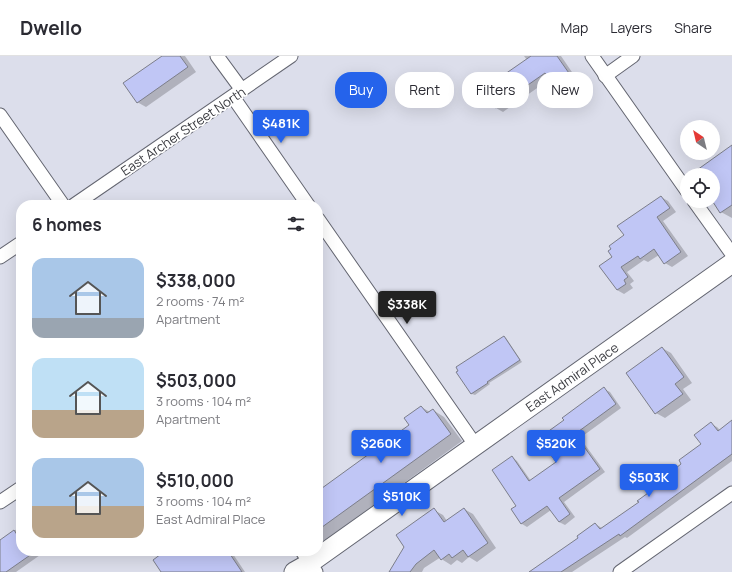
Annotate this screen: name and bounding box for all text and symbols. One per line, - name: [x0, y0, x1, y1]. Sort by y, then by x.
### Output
- text: Dwello: [20, 15, 82, 41]
- text: Map: [560, 18, 588, 37]
- text: Layers: [610, 18, 652, 37]
- text: Share: [674, 18, 712, 37]
- chip: Buy: [335, 72, 387, 108]
- chip: Rent: [395, 72, 454, 108]
- chip: Filters: [462, 72, 529, 108]
- chip: New: [537, 72, 593, 108]
- street label: East Archer Street North: [117, 82, 249, 180]
- pin: $481K: [253, 110, 309, 144]
- text: $481K: [262, 114, 300, 132]
- north arrow: [680, 120, 720, 160]
- map controls: [680, 120, 720, 208]
- button: locate: [680, 168, 720, 208]
- text: 6 homes: [32, 213, 102, 236]
- icon: filters: [285, 213, 307, 235]
- text: $338,000: [156, 269, 236, 292]
- icon: home: [64, 274, 112, 322]
- pin: $338K: [379, 291, 435, 325]
- text: 2 rooms · 74 m²: [156, 292, 244, 310]
- text: $338K: [387, 295, 427, 313]
- text: Apartment: [156, 310, 220, 328]
- street label: East Admiral Place: [522, 338, 622, 416]
- text: $503,000: [156, 369, 236, 392]
- icon: home: [64, 374, 112, 422]
- text: 3 rooms · 104 m²: [156, 392, 251, 410]
- text: Apartment: [156, 410, 220, 428]
- pin: $260K: [353, 430, 409, 464]
- pin: $520K: [528, 430, 584, 464]
- text: $260K: [361, 434, 401, 452]
- text: $520K: [536, 434, 576, 452]
- pin: $503K: [621, 464, 677, 498]
- text: $503K: [629, 468, 669, 486]
- text: $510,000: [156, 469, 234, 492]
- icon: home: [64, 474, 112, 522]
- pin: $510K: [374, 483, 430, 517]
- text: $510K: [383, 487, 421, 505]
- text: 3 rooms · 104 m²: [156, 492, 251, 510]
- text: East Admiral Place: [156, 510, 265, 528]

